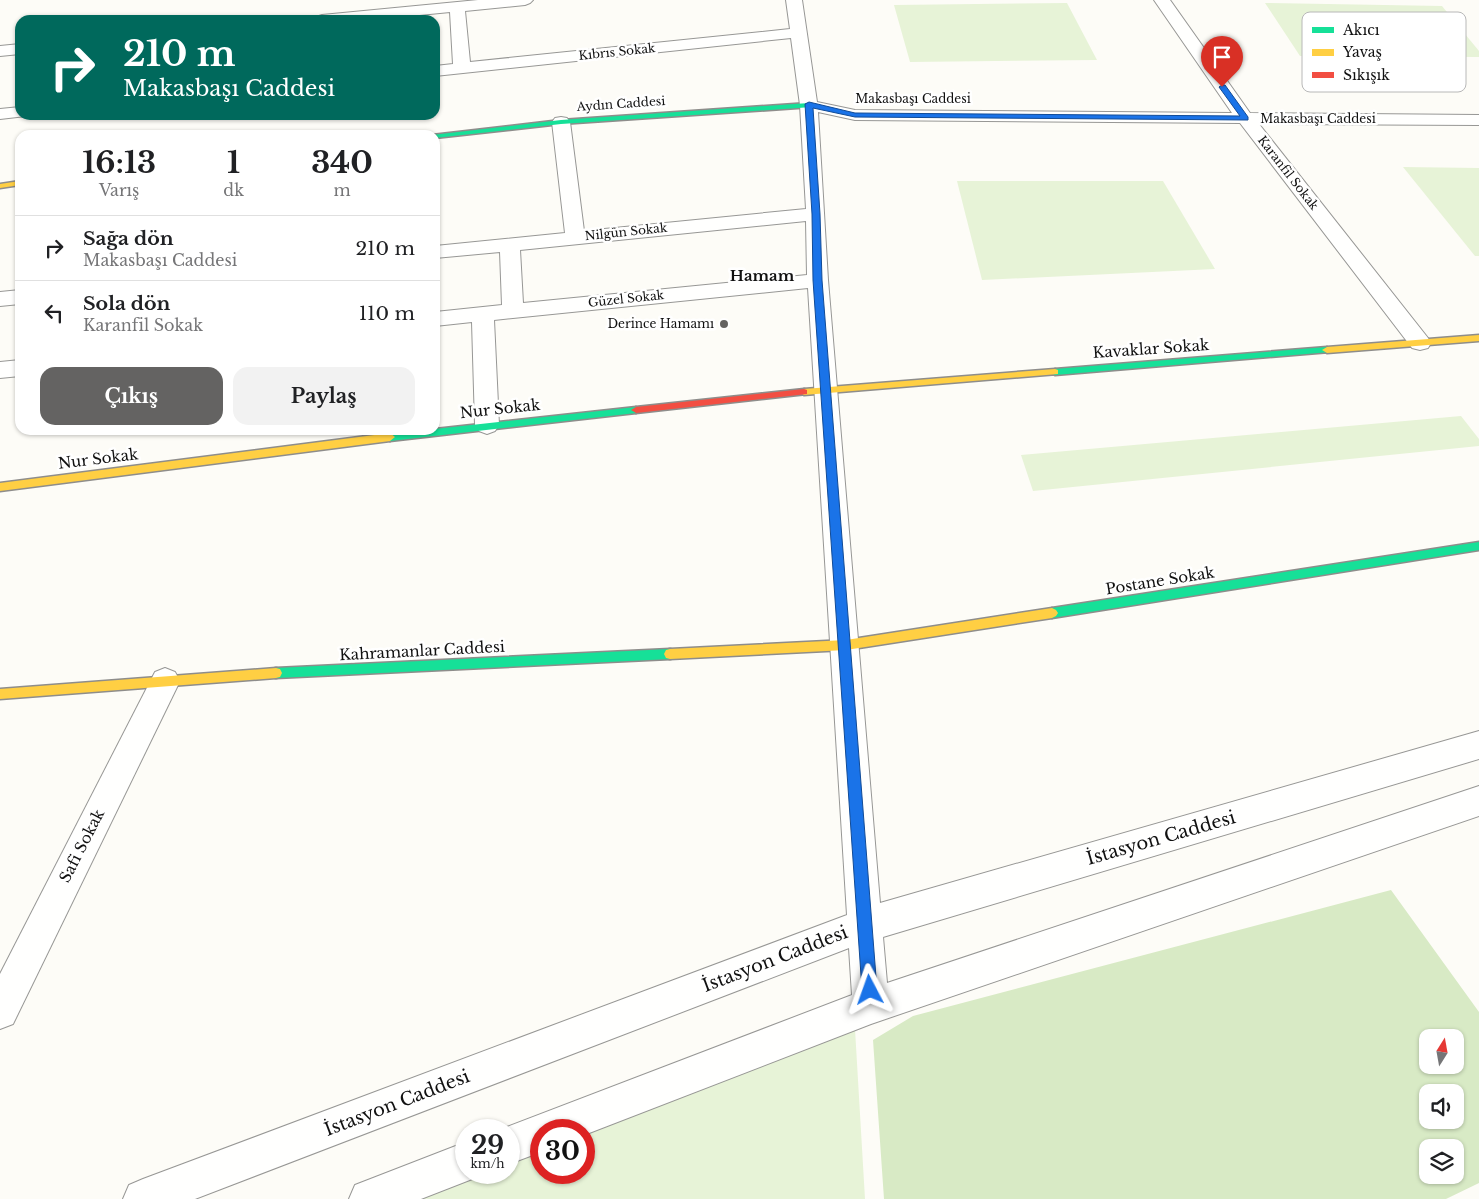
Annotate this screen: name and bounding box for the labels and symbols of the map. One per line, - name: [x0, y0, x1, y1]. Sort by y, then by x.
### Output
- legend: [1302, 12, 1466, 92]
- text: Akıcı: [1342, 21, 1380, 39]
- pin: [1201, 36, 1243, 87]
- street label: Kıbrıs Sokak: [578, 40, 657, 63]
- text: Yavaş: [1342, 43, 1382, 61]
- text: Sıkışık: [1343, 66, 1390, 84]
- street label: Makasbaşı Caddesi: [855, 91, 971, 106]
- street label: Aydın Caddesi: [575, 93, 666, 114]
- street label: Makasbaşı Caddesi: [1260, 111, 1376, 126]
- street label: Karanfil Sokak: [1255, 133, 1322, 213]
- street label: Nilgün Sokak: [584, 220, 668, 243]
- district label: Hamam: [730, 266, 795, 285]
- street label: Güzel Sokak: [587, 287, 665, 310]
- place label: Derince Hamamı: [607, 316, 714, 331]
- marker: Derince Hamamı: [718, 318, 730, 330]
- street label: Kavaklar Sokak: [1092, 335, 1211, 362]
- street label: Nur Sokak: [459, 395, 542, 422]
- street label: Nur Sokak: [57, 444, 140, 473]
- street label: Postane Sokak: [1104, 562, 1216, 598]
- street label: Kahramanlar Caddesi: [339, 637, 505, 664]
- street label: Safi Sokak: [55, 805, 108, 886]
- street label: İstasyon Caddesi: [1084, 805, 1238, 870]
- street label: İstasyon Caddesi: [699, 920, 851, 997]
- position arrow: [843, 963, 895, 1015]
- north arrow: [1419, 1029, 1464, 1074]
- street label: İstasyon Caddesi: [321, 1064, 473, 1141]
- speed limit sign: 30: [530, 1119, 595, 1184]

